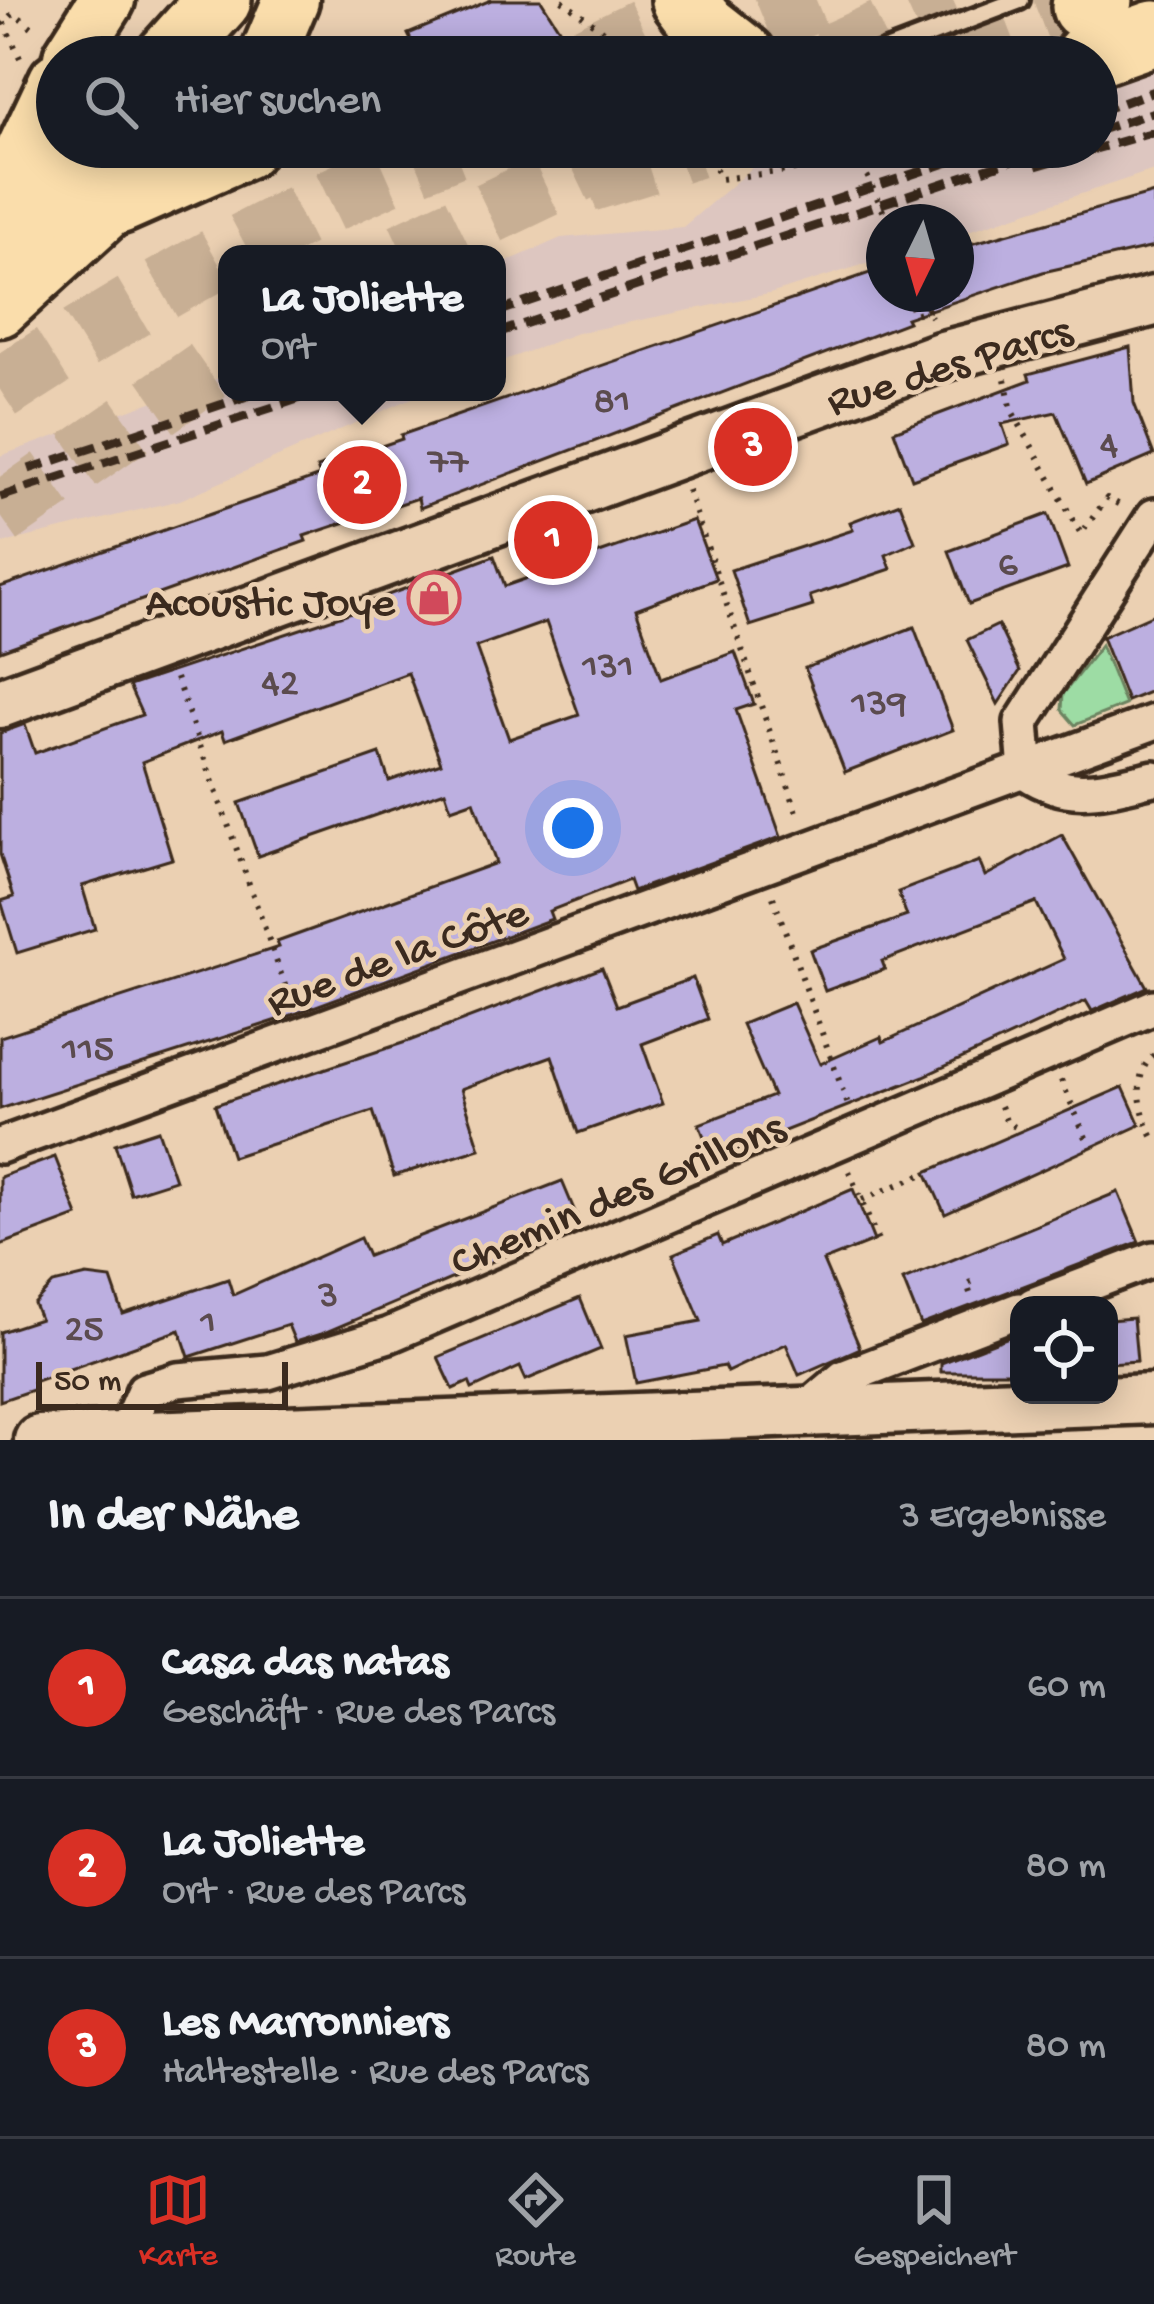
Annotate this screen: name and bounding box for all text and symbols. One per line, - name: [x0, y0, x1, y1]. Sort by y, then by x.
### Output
- search box: [36, 36, 1118, 168]
- icon: search: [78, 69, 144, 135]
- text: Hier suchen: [174, 76, 381, 129]
- north arrow: [866, 204, 974, 312]
- popup: [218, 245, 506, 401]
- text: La Joliette: [261, 274, 463, 327]
- street label: Rue des Parcs: [821, 306, 1080, 431]
- text: Ort: [261, 327, 314, 373]
- house number: 81: [593, 381, 631, 427]
- pin: 3: [714, 402, 792, 492]
- house number: 4: [1100, 425, 1118, 471]
- pin: 2: [323, 440, 401, 530]
- house number: 77: [427, 441, 470, 487]
- pin: 1: [514, 495, 592, 585]
- house number: 6: [998, 544, 1018, 590]
- shop icon: Acoustic Joye: [406, 570, 462, 626]
- place label: Acoustic Joye: [145, 579, 396, 632]
- house number: 131: [581, 646, 634, 692]
- house number: 42: [261, 663, 299, 709]
- house number: 139: [850, 683, 907, 729]
- your location: [543, 798, 603, 858]
- street label: Rue de la Côte: [261, 888, 537, 1032]
- house number: 115: [61, 1029, 114, 1075]
- street label: Chemin des Grillons: [444, 1103, 795, 1292]
- house number: 3: [317, 1275, 338, 1321]
- map controls: [1010, 1296, 1118, 1404]
- button: locate: [1010, 1296, 1118, 1404]
- house number: 1: [199, 1302, 216, 1348]
- house number: 25: [64, 1309, 104, 1355]
- scale bar: [36, 1356, 288, 1409]
- text: 50 m: [54, 1364, 121, 1402]
- text: In der Nähe: [48, 1488, 298, 1548]
- text: 3 Ergebnisse: [900, 1495, 1106, 1541]
- text: Casa das natas: [162, 1638, 448, 1691]
- text: 1: [79, 1665, 95, 1711]
- text: 60 m: [1027, 1665, 1106, 1711]
- text: Geschäft · Rue des Parcs: [162, 1691, 555, 1737]
- text: La Joliette: [162, 1818, 364, 1871]
- text: 2: [77, 1845, 97, 1891]
- text: 80 m: [1026, 1845, 1106, 1891]
- text: Ort · Rue des Parcs: [162, 1871, 465, 1917]
- text: Les Marronniers: [162, 1998, 449, 2051]
- text: 3: [77, 2025, 97, 2071]
- text: 80 m: [1026, 2025, 1106, 2071]
- text: Haltestelle · Rue des Parcs: [162, 2051, 588, 2097]
- tab: Karte: [139, 2167, 218, 2277]
- tab: Route: [495, 2167, 576, 2277]
- tab: Gespeichert: [854, 2167, 1015, 2277]

